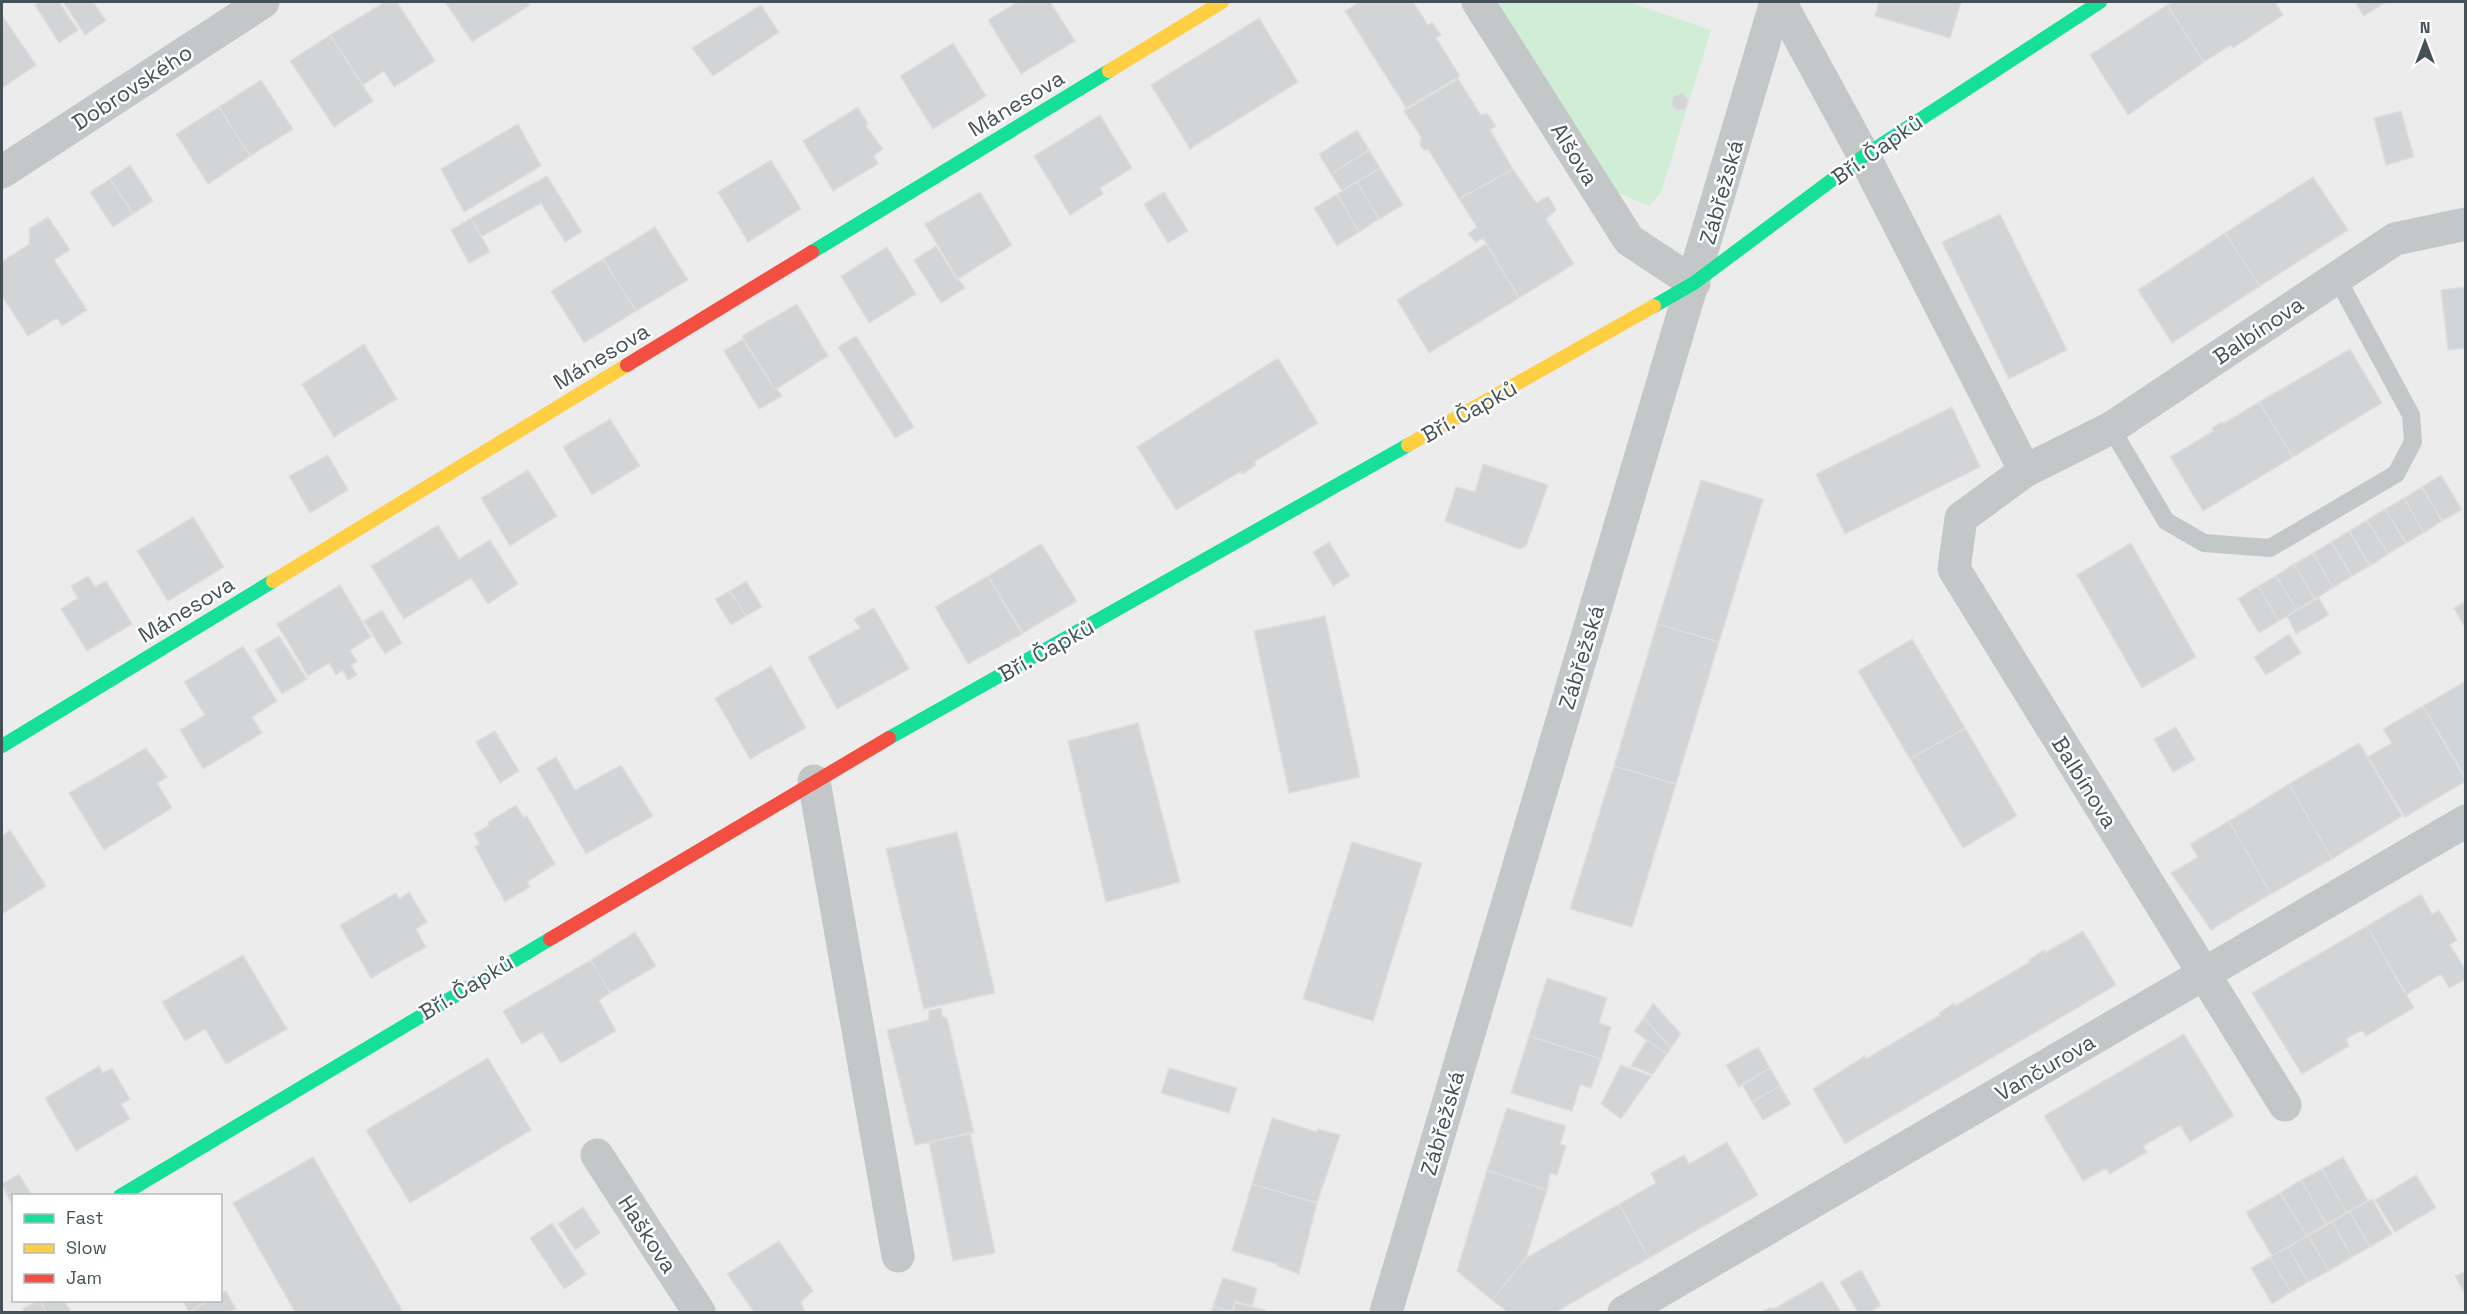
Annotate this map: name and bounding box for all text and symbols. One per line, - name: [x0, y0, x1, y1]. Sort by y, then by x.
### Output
- north arrow: [2395, 12, 2455, 72]
- text: N: [2420, 17, 2430, 38]
- street label: Dobrovského: [67, 38, 197, 136]
- street label: Mánesova: [963, 63, 1069, 143]
- street label: Bří. Čapků: [1826, 107, 1928, 191]
- street label: Alšova: [1545, 118, 1605, 191]
- street label: Zábřežská: [1693, 136, 1749, 247]
- street label: Balbínova: [2207, 289, 2309, 370]
- street label: Mánesova: [548, 316, 654, 396]
- street label: Bří. Čapků: [1416, 373, 1522, 449]
- street label: Mánesova: [133, 569, 239, 649]
- street label: Zábřežská: [1552, 601, 1610, 712]
- street label: Bří. Čapků: [993, 612, 1099, 688]
- street label: Balbínova: [2046, 731, 2124, 833]
- street label: Bří. Čapků: [414, 948, 518, 1026]
- street label: Vančurova: [1990, 1027, 2100, 1107]
- street label: Zábřežská: [1414, 1067, 1470, 1178]
- street label: Haškova: [613, 1190, 684, 1278]
- legend: [12, 1194, 222, 1302]
- text: Fast: [66, 1206, 103, 1229]
- text: Slow: [66, 1236, 107, 1259]
- text: Jam: [66, 1266, 102, 1289]

